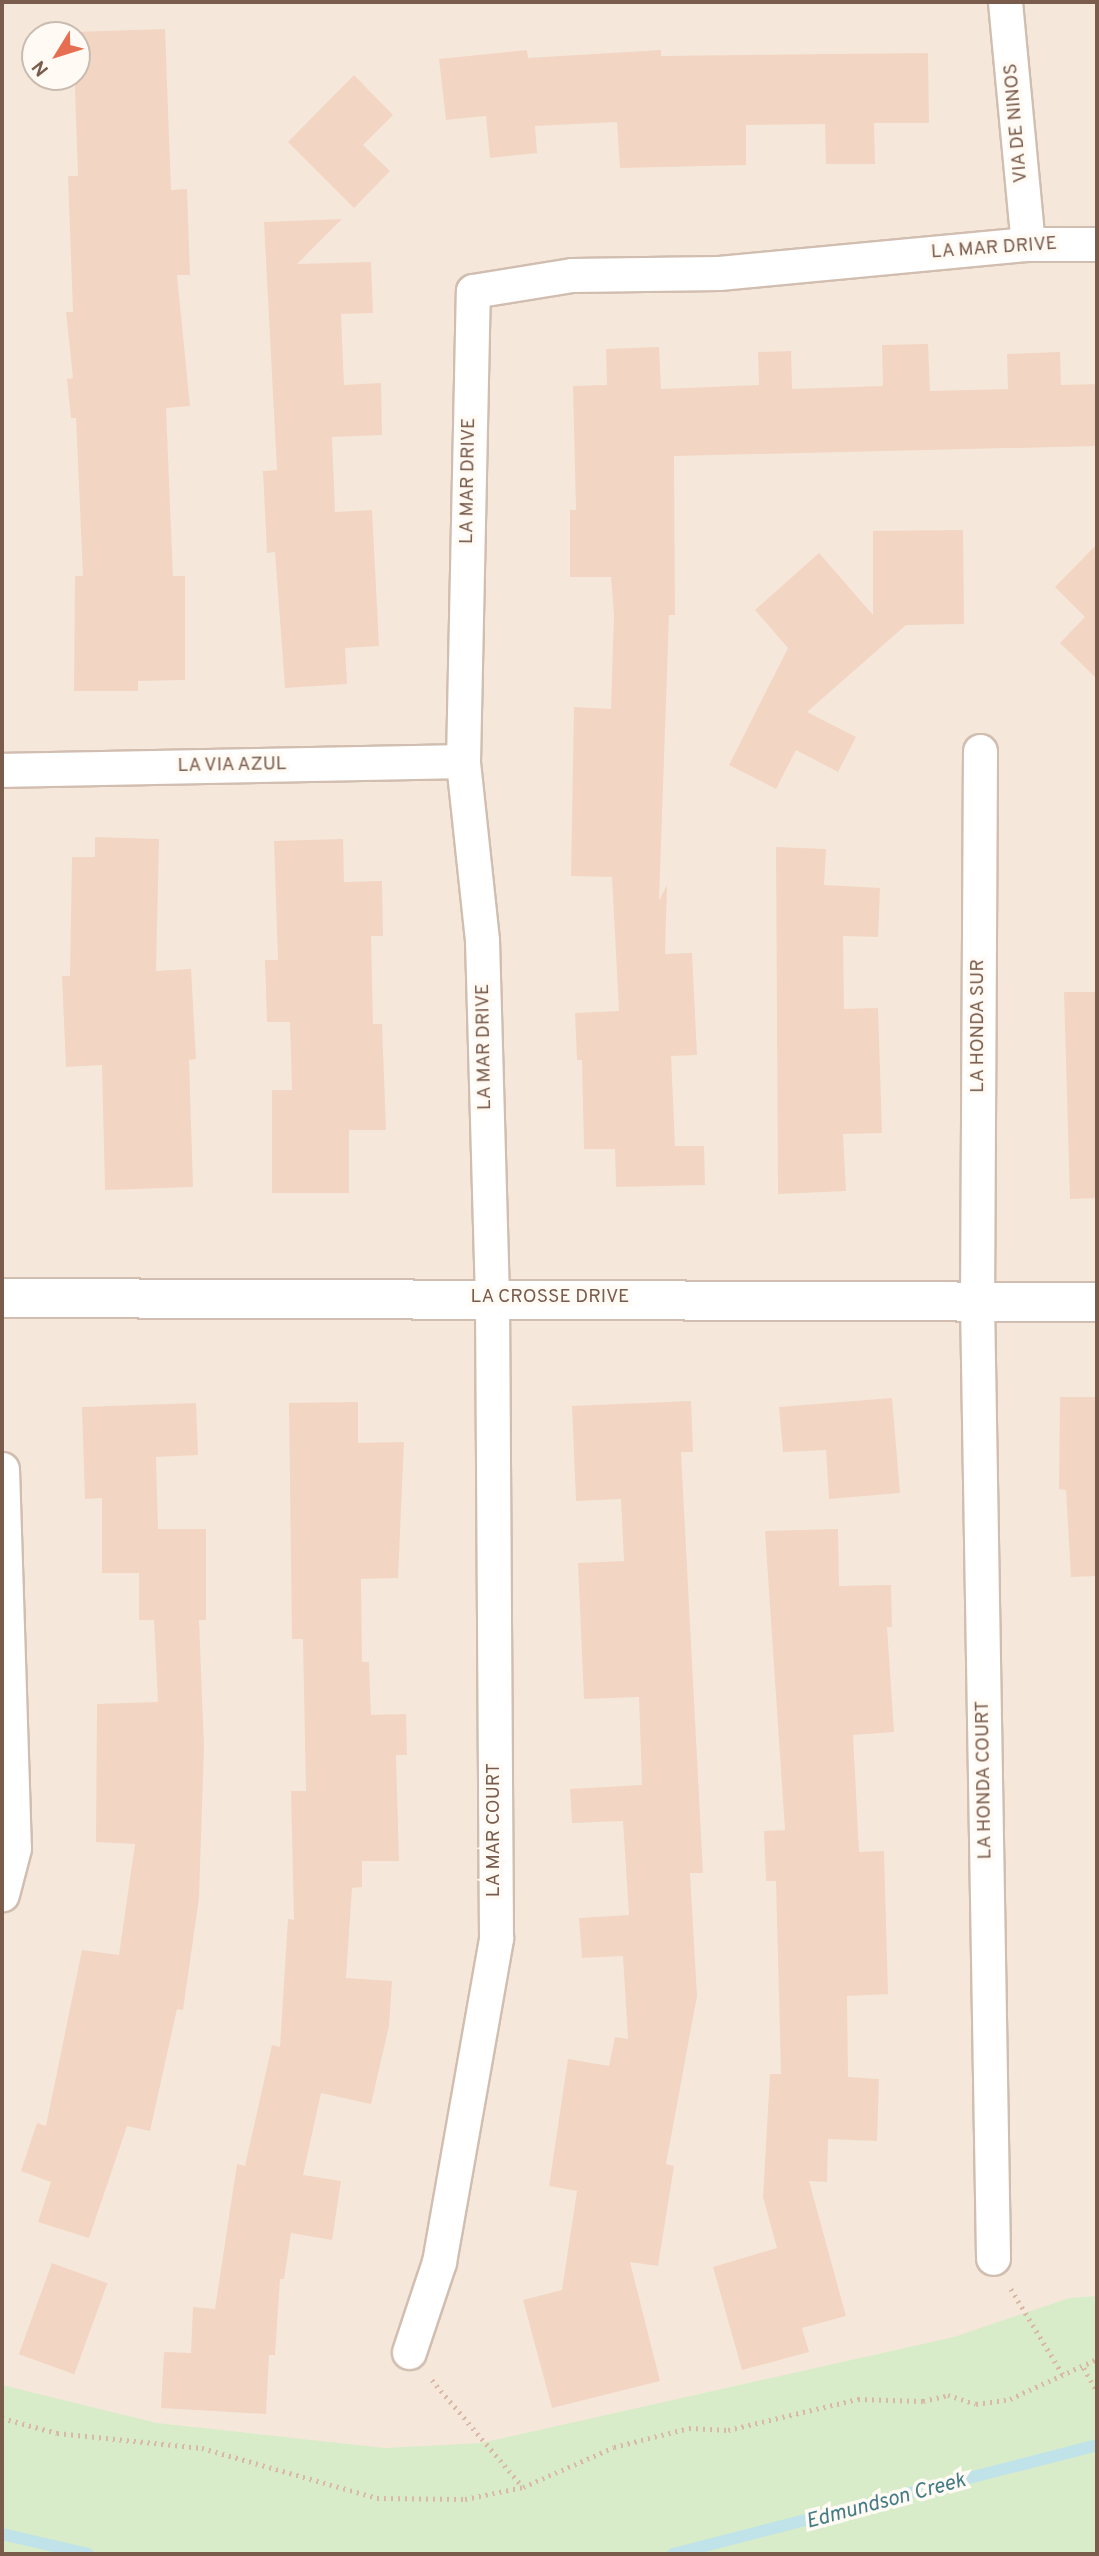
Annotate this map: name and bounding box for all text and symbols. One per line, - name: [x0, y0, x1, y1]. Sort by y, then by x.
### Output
- north arrow: [21, 21, 91, 91]
- text: N: [27, 55, 55, 80]
- street label: VIA DE NINOS: [1000, 62, 1034, 184]
- street label: LA MAR DRIVE: [930, 233, 1058, 265]
- street label: LA MAR DRIVE: [456, 417, 482, 545]
- street label: LA VIA AZUL: [176, 754, 288, 778]
- street label: LA HONDA SUR: [968, 958, 990, 1094]
- street label: LA MAR DRIVE: [472, 983, 498, 1111]
- street label: LA CROSSE DRIVE: [470, 1287, 630, 1309]
- street label: LA HONDA COURT: [972, 1700, 998, 1860]
- street label: LA MAR COURT: [484, 1762, 506, 1898]
- water label: Edmundson Creek: [804, 2469, 968, 2535]

